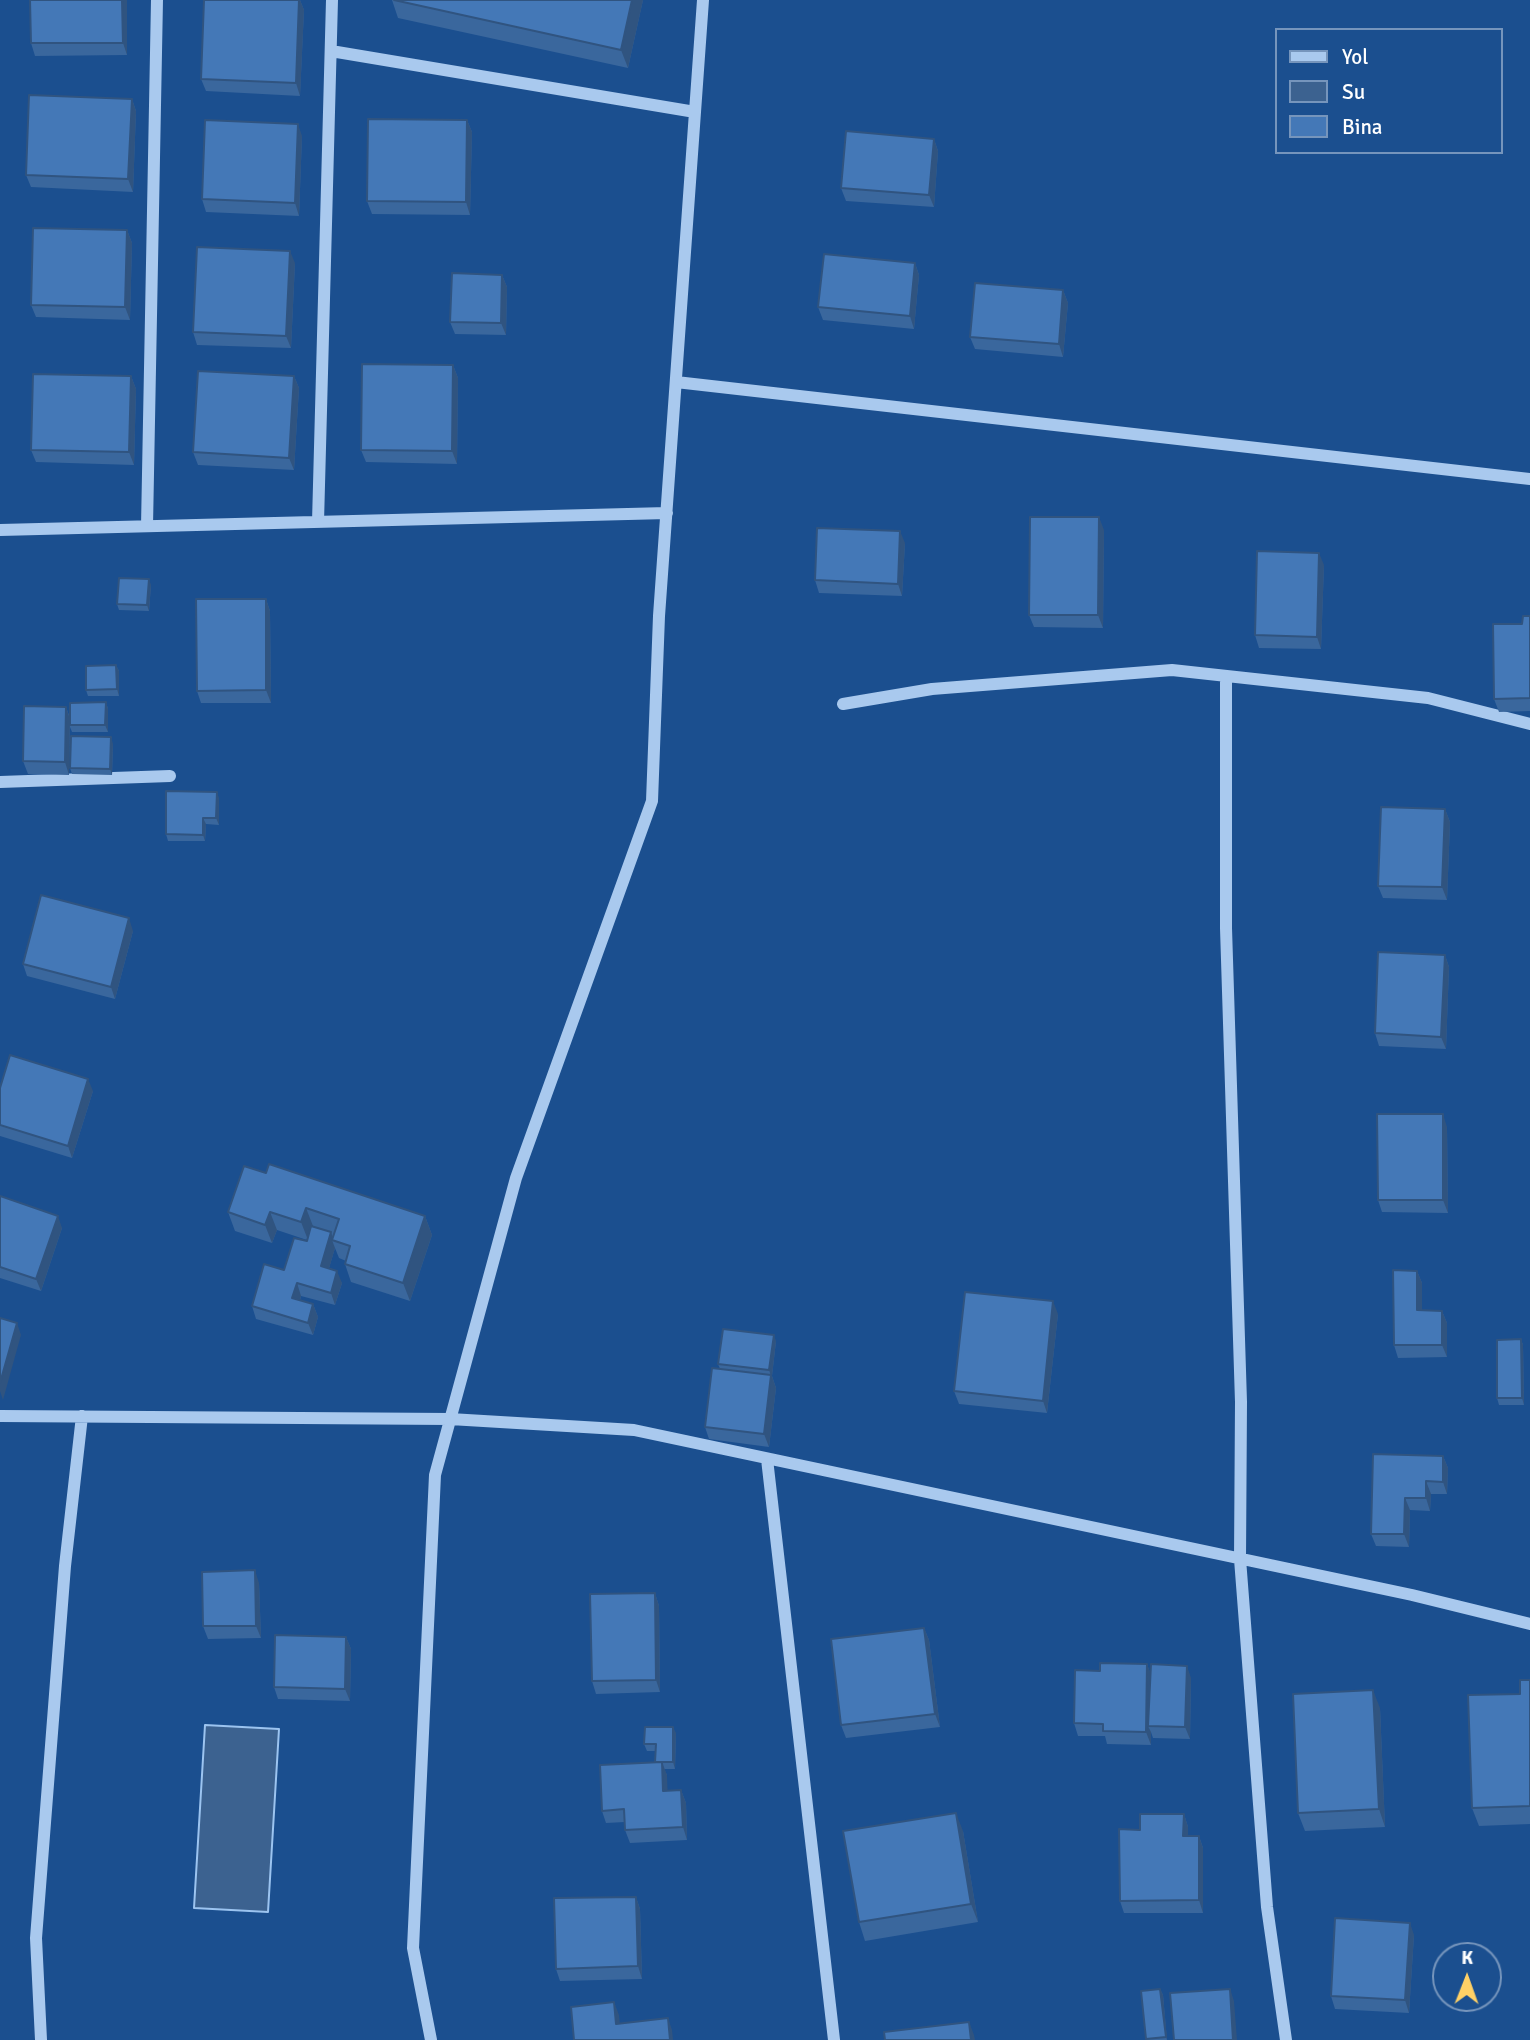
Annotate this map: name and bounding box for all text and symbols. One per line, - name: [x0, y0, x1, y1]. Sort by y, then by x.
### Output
- legend: [1274, 28, 1502, 154]
- text: Yol: [1342, 44, 1368, 70]
- text: Su: [1342, 79, 1365, 105]
- text: Bina: [1342, 114, 1383, 140]
- north arrow: [1432, 1942, 1502, 2012]
- text: K: [1461, 1946, 1473, 1970]

